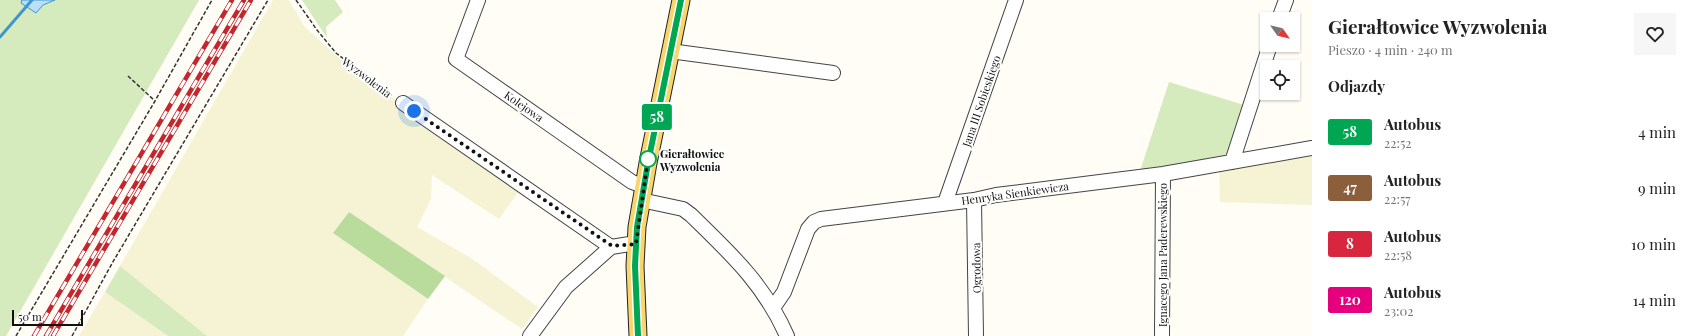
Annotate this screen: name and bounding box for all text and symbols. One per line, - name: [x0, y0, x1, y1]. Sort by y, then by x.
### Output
- north arrow: [1260, 12, 1300, 52]
- map controls: [1260, 12, 1300, 100]
- text: Gierałtowice Wyzwolenia: [1328, 13, 1547, 39]
- button: heart: [1634, 13, 1676, 55]
- text: Pieszo · 4 min · 240 m: [1328, 41, 1453, 58]
- street label: Wyzwolenia: [338, 53, 395, 101]
- street label: Jana III Sobieskiego: [958, 53, 1004, 150]
- button: locate: [1260, 60, 1300, 100]
- text: Odjazdy: [1328, 76, 1385, 96]
- street label: Kolejowa: [501, 87, 547, 125]
- your location: [404, 101, 424, 121]
- line badge: 58: [639, 104, 675, 130]
- text: 58: [650, 107, 664, 126]
- text: Autobus: [1384, 114, 1441, 134]
- text: 58: [1343, 122, 1357, 141]
- text: 4 min: [1638, 122, 1676, 142]
- text: 22:52: [1384, 134, 1412, 151]
- place label: Gierałtowice Wyzwolenia: [659, 146, 725, 174]
- marker: Gierałtowice Wyzwolenia: [639, 150, 657, 168]
- text: Autobus: [1384, 170, 1441, 190]
- street label: Henryka Sienkiewicza: [960, 178, 1070, 208]
- text: 47: [1343, 178, 1357, 197]
- text: 9 min: [1638, 178, 1676, 198]
- street label: Ignacego Jana Paderewskiego: [1155, 183, 1170, 327]
- text: 22:57: [1384, 190, 1411, 207]
- text: Autobus: [1384, 226, 1441, 246]
- text: 8: [1346, 234, 1354, 253]
- text: 10 min: [1631, 234, 1676, 254]
- street label: Ogrodowa: [968, 242, 984, 294]
- text: 22:58: [1384, 246, 1412, 263]
- text: Autobus: [1384, 282, 1441, 302]
- text: 120: [1339, 290, 1361, 309]
- text: 14 min: [1633, 290, 1676, 310]
- text: 23:02: [1384, 302, 1414, 319]
- scale bar: [12, 308, 83, 327]
- text: 50 m: [18, 309, 42, 324]

